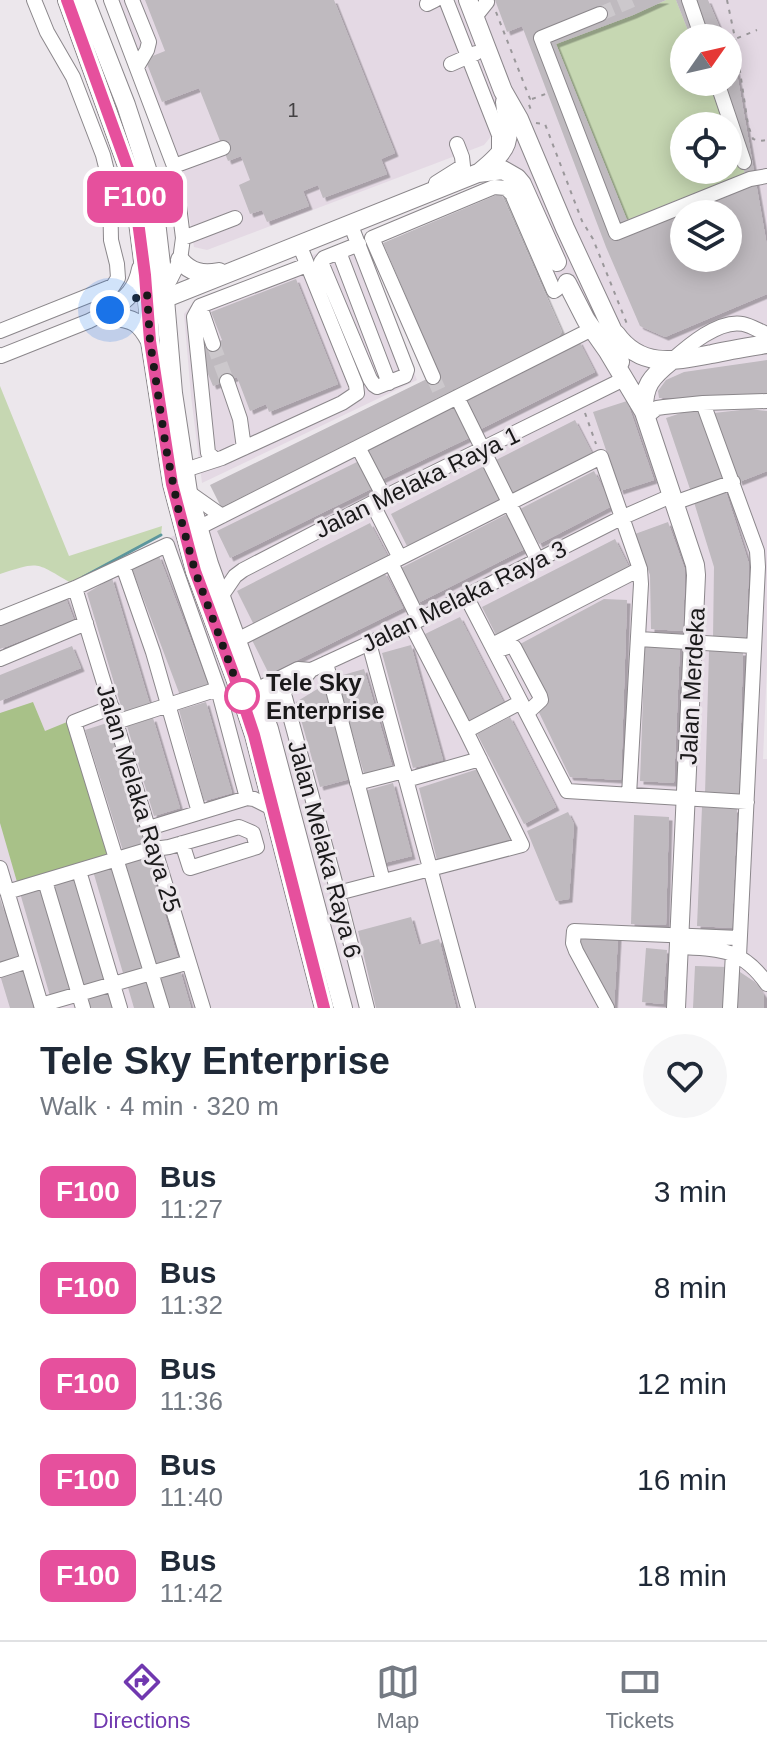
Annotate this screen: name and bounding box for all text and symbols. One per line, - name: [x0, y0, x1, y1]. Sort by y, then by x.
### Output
- north arrow: [670, 24, 742, 96]
- map controls: [670, 24, 742, 272]
- house number: 1: [287, 99, 299, 121]
- button: locate: [670, 112, 742, 184]
- line badge: F100: [79, 171, 191, 223]
- text: F100: [103, 181, 167, 212]
- button: layers: [670, 200, 742, 272]
- your location: [90, 290, 130, 330]
- street label: Jalan Melaka Raya 1: [310, 421, 524, 543]
- street label: Jalan Melaka Raya 3: [357, 535, 571, 657]
- street label: Jalan Merdeka: [674, 606, 710, 765]
- place label: Tele Sky Enterprise: [266, 669, 385, 724]
- marker: Tele Sky Enterprise: [225, 679, 259, 713]
- street label: Jalan Melaka Raya 25: [91, 681, 187, 915]
- street label: Jalan Melaka Raya 6: [283, 737, 367, 961]
- button: heart: [643, 1034, 727, 1118]
- text: Tele Sky Enterprise: [40, 1040, 390, 1082]
- text: Walk · 4 min · 320 m: [40, 1091, 279, 1121]
- text: Bus: [160, 1160, 217, 1193]
- text: 3 min: [654, 1175, 727, 1208]
- text: F100: [56, 1176, 120, 1207]
- text: 11:27: [160, 1194, 223, 1224]
- text: Bus: [160, 1256, 217, 1289]
- text: 8 min: [654, 1271, 727, 1304]
- text: F100: [56, 1272, 120, 1303]
- text: 11:32: [160, 1290, 223, 1320]
- text: Bus: [160, 1352, 217, 1385]
- text: 12 min: [637, 1367, 727, 1400]
- text: F100: [56, 1368, 120, 1399]
- text: 11:36: [160, 1386, 223, 1416]
- text: Bus: [160, 1448, 217, 1481]
- text: 16 min: [637, 1463, 727, 1496]
- text: F100: [56, 1464, 120, 1495]
- text: 11:40: [160, 1482, 223, 1512]
- text: Bus: [160, 1544, 217, 1577]
- text: 18 min: [637, 1559, 727, 1592]
- text: F100: [56, 1560, 120, 1591]
- text: 11:42: [160, 1578, 223, 1608]
- tab: Directions: [93, 1660, 191, 1734]
- tab: Map: [376, 1660, 420, 1734]
- tab: Tickets: [605, 1660, 674, 1734]

